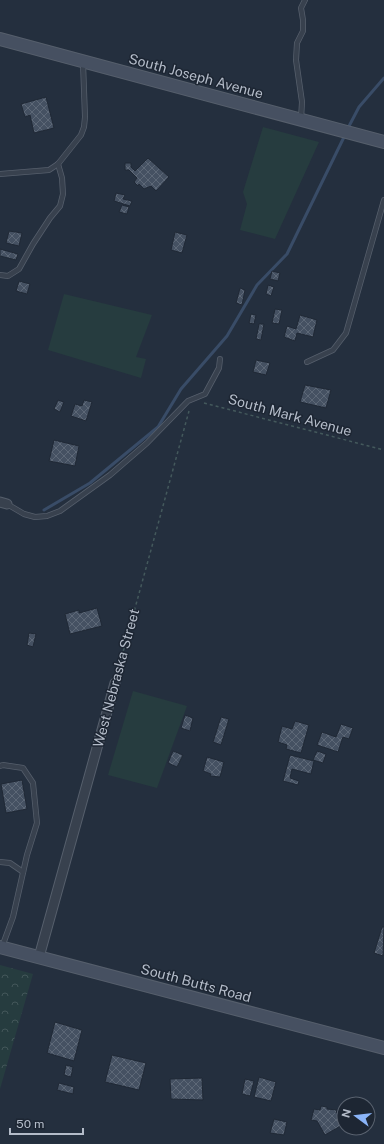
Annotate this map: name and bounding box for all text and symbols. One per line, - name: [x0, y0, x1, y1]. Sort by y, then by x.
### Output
- street label: South Joseph Avenue: [127, 50, 265, 102]
- street label: South Mark Avenue: [226, 391, 354, 439]
- street label: West Nebraska Street: [90, 607, 142, 749]
- street label: South Butts Road: [139, 961, 253, 1005]
- north arrow: [336, 1096, 376, 1136]
- text: N: [339, 1108, 353, 1119]
- scale bar: [10, 1110, 83, 1136]
- text: 50 m: [16, 1117, 44, 1131]

